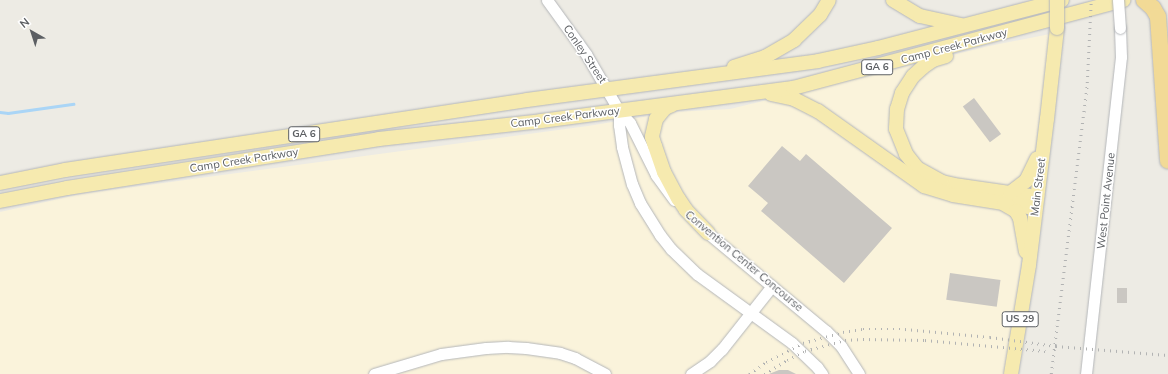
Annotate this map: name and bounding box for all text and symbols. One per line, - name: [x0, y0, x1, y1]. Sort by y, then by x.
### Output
- north arrow: [12, 12, 52, 52]
- text: N: [17, 15, 32, 31]
- street label: Conley Street: [561, 22, 609, 86]
- street label: Camp Creek Parkway: [899, 25, 1009, 67]
- road number: GA 6: [861, 59, 893, 75]
- street label: Camp Creek Parkway: [510, 104, 620, 130]
- road number: GA 6: [288, 126, 320, 142]
- street label: Camp Creek Parkway: [189, 145, 299, 175]
- street label: West Point Avenue: [1094, 152, 1118, 250]
- street label: Main Street: [1028, 157, 1048, 217]
- street label: Convention Center Concourse: [683, 208, 805, 314]
- road number: US 29: [1001, 311, 1039, 327]

